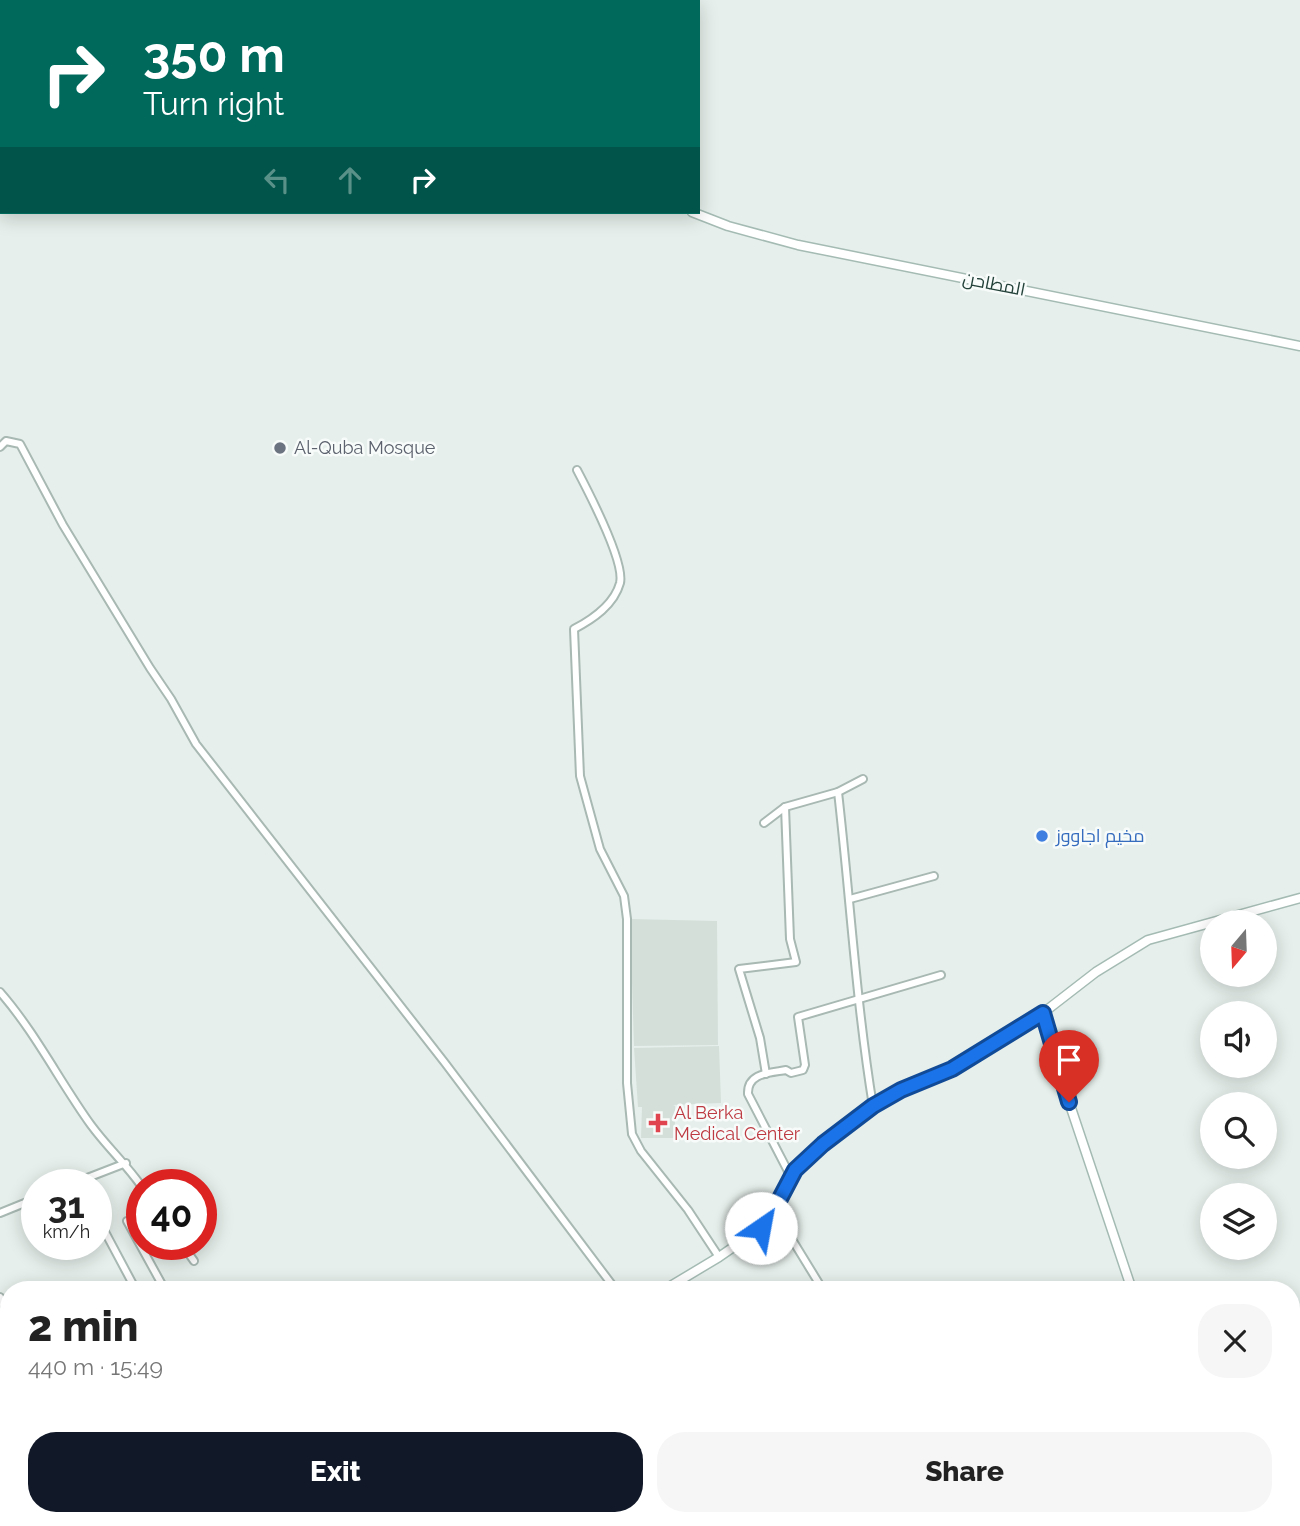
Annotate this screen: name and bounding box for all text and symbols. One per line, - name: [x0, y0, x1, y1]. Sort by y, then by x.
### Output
- text: 350 m: [143, 26, 285, 83]
- icon: right: [28, 28, 119, 119]
- text: Turn right: [143, 85, 284, 122]
- icon: left: [258, 161, 296, 199]
- icon: ahead: [331, 161, 369, 199]
- icon: right: [404, 161, 442, 199]
- street label: المطاحن: [961, 267, 1027, 301]
- place label: Al-Quba Mosque: [294, 437, 436, 458]
- marker: Al-Quba Mosque: [272, 440, 288, 456]
- place label: مخيم اجاووز: [1055, 825, 1145, 848]
- marker: مخيم اجاووز: [1034, 828, 1050, 844]
- north arrow: [1200, 910, 1278, 987]
- map controls: [1200, 910, 1277, 1260]
- button: sound: [1200, 1001, 1277, 1078]
- pin: [1039, 1030, 1099, 1102]
- icon: arrive: [1050, 1041, 1088, 1079]
- button: search: [1200, 1092, 1277, 1169]
- place label: Al Berka Medical Center: [674, 1102, 801, 1144]
- marker: Al Berka Medical Center: [648, 1113, 668, 1133]
- speed limit sign: 40: [126, 1169, 217, 1260]
- button: layers: [1200, 1183, 1277, 1260]
- text: 31: [48, 1185, 85, 1226]
- position arrow: [724, 1191, 798, 1265]
- text: km/h: [43, 1221, 90, 1242]
- text: 2 min: [28, 1302, 138, 1351]
- button: close: [1198, 1304, 1272, 1378]
- text: 440 m · 15:49: [28, 1353, 163, 1380]
- button: Exit: [28, 1432, 643, 1512]
- button: Share: [657, 1432, 1272, 1512]

